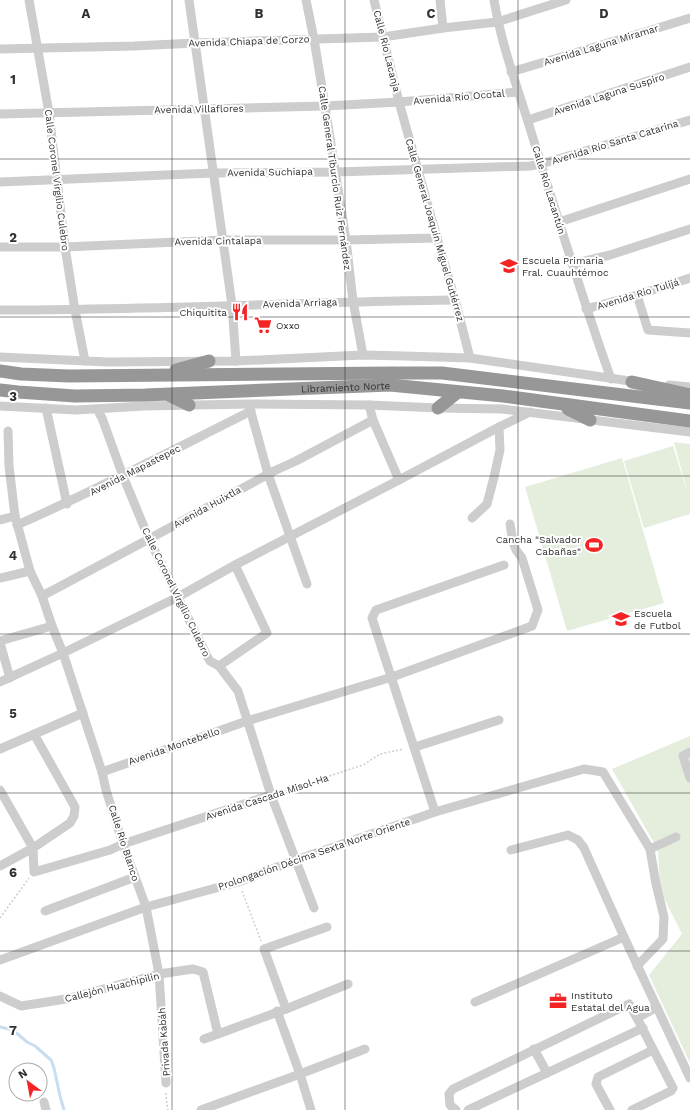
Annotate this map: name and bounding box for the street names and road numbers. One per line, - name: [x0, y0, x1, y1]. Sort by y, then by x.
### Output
- street label: Calle Río Lacanja: [372, 9, 403, 93]
- street label: Avenida Laguna Miramar: [542, 22, 660, 68]
- street label: Avenida Chiapa de Corzo: [188, 33, 310, 49]
- street label: Avenida Laguna Suspiro: [552, 71, 666, 117]
- street label: Calle General Tiburcio Ruiz Fernández: [317, 85, 353, 271]
- street label: Avenida Río Ocotal: [413, 88, 505, 106]
- street label: Avenida Villaflores: [154, 103, 244, 115]
- street label: Calle Coronel Virgilio Culebro: [43, 109, 71, 251]
- street label: Avenida Río Santa Catarina: [550, 117, 680, 167]
- street label: Calle General Joaquín Miguel Gutiérrez: [404, 137, 466, 323]
- street label: Calle Río Lacantún: [530, 144, 568, 236]
- street label: Avenida Suchiapa: [227, 166, 313, 178]
- street label: Avenida Cintalapa: [174, 235, 262, 247]
- street label: Avenida Río Tulijá: [596, 276, 681, 312]
- street label: Avenida Arriaga: [262, 296, 338, 310]
- street label: Libramiento Norte: [301, 379, 391, 394]
- street label: Avenida Mapastepec: [88, 442, 182, 498]
- street label: Avenida Huixtla: [171, 484, 243, 530]
- street label: Calle Coronel Virgilio Culebro: [140, 526, 212, 658]
- street label: Avenida Montebello: [127, 725, 221, 767]
- street label: Avenida Cascada Misol-Ha: [204, 772, 330, 822]
- street label: Calle Río Blanco: [106, 803, 142, 883]
- street label: Prolongación Décima Sexta Norte Oriente: [216, 816, 412, 892]
- street label: Callejón Huachipilin: [64, 970, 160, 1004]
- street label: Privada Kabáh: [156, 1007, 172, 1077]

